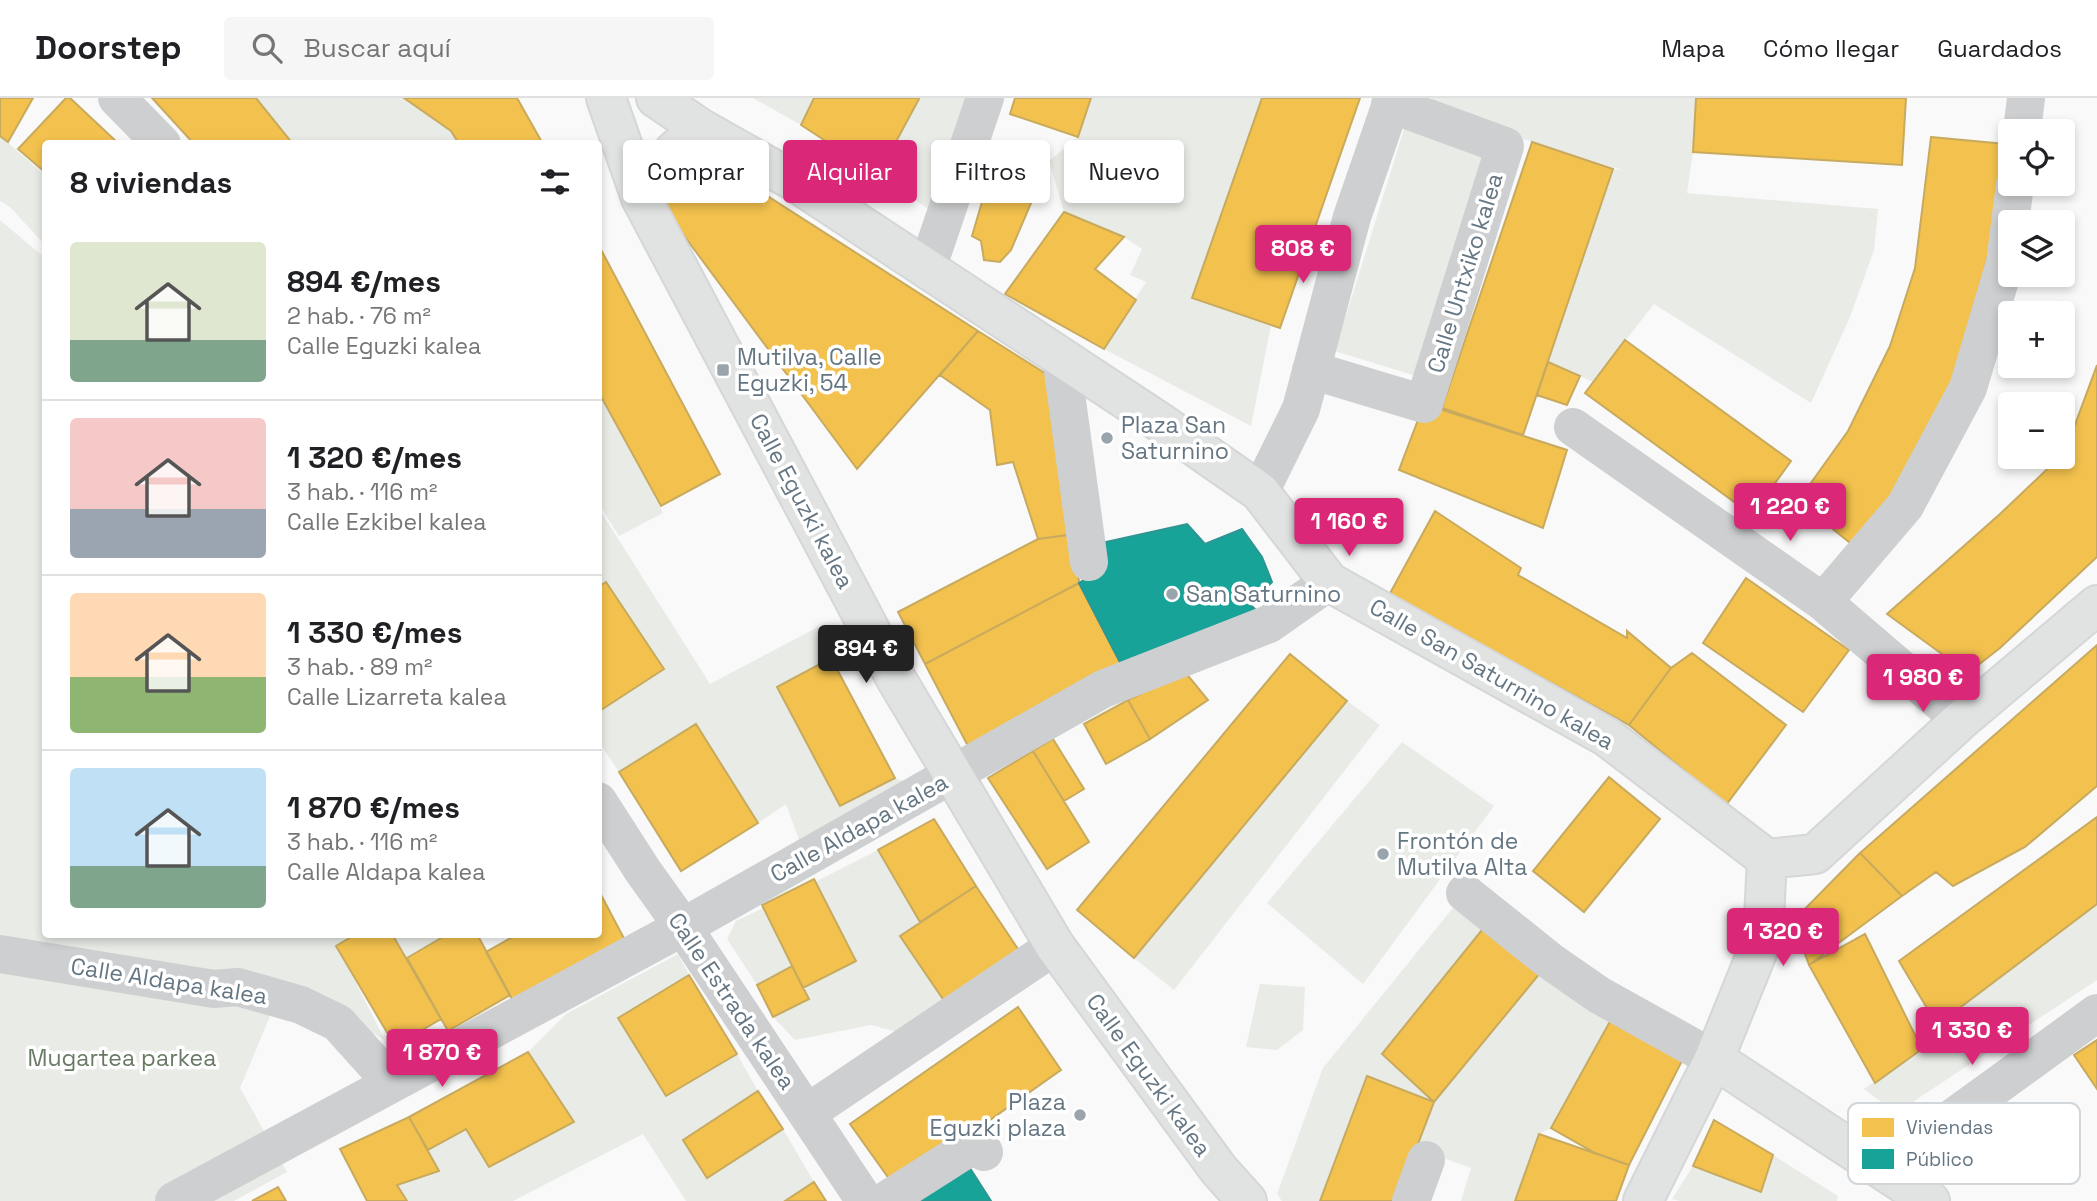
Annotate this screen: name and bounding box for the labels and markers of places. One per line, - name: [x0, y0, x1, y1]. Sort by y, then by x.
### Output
- pin: 808 €: [1254, 226, 1352, 285]
- place label: Mutilva, Calle Eguzki, 54: [737, 342, 882, 398]
- marker: Mutilva, Calle Eguzki, 54: [715, 362, 731, 378]
- place label: Plaza San Saturnino: [1121, 410, 1229, 466]
- marker: Plaza San Saturnino: [1099, 430, 1115, 446]
- pin: 1 220 €: [1725, 484, 1855, 543]
- pin: 1 160 €: [1284, 498, 1414, 558]
- place label: San Saturnino: [1186, 579, 1341, 609]
- marker: San Saturnino: [1164, 586, 1180, 602]
- pin: 894 €: [817, 626, 915, 685]
- pin: 1 980 €: [1858, 654, 1988, 714]
- place label: Frontón de Mutilva Alta: [1397, 826, 1528, 882]
- marker: Frontón de Mutilva Alta: [1375, 846, 1391, 862]
- pin: 1 320 €: [1718, 908, 1848, 968]
- pin: 1 330 €: [1907, 1007, 2037, 1067]
- pin: 1 870 €: [377, 1030, 507, 1089]
- place label: Plaza Eguzki plaza: [929, 1087, 1066, 1143]
- marker: Plaza Eguzki plaza: [1072, 1107, 1088, 1123]

